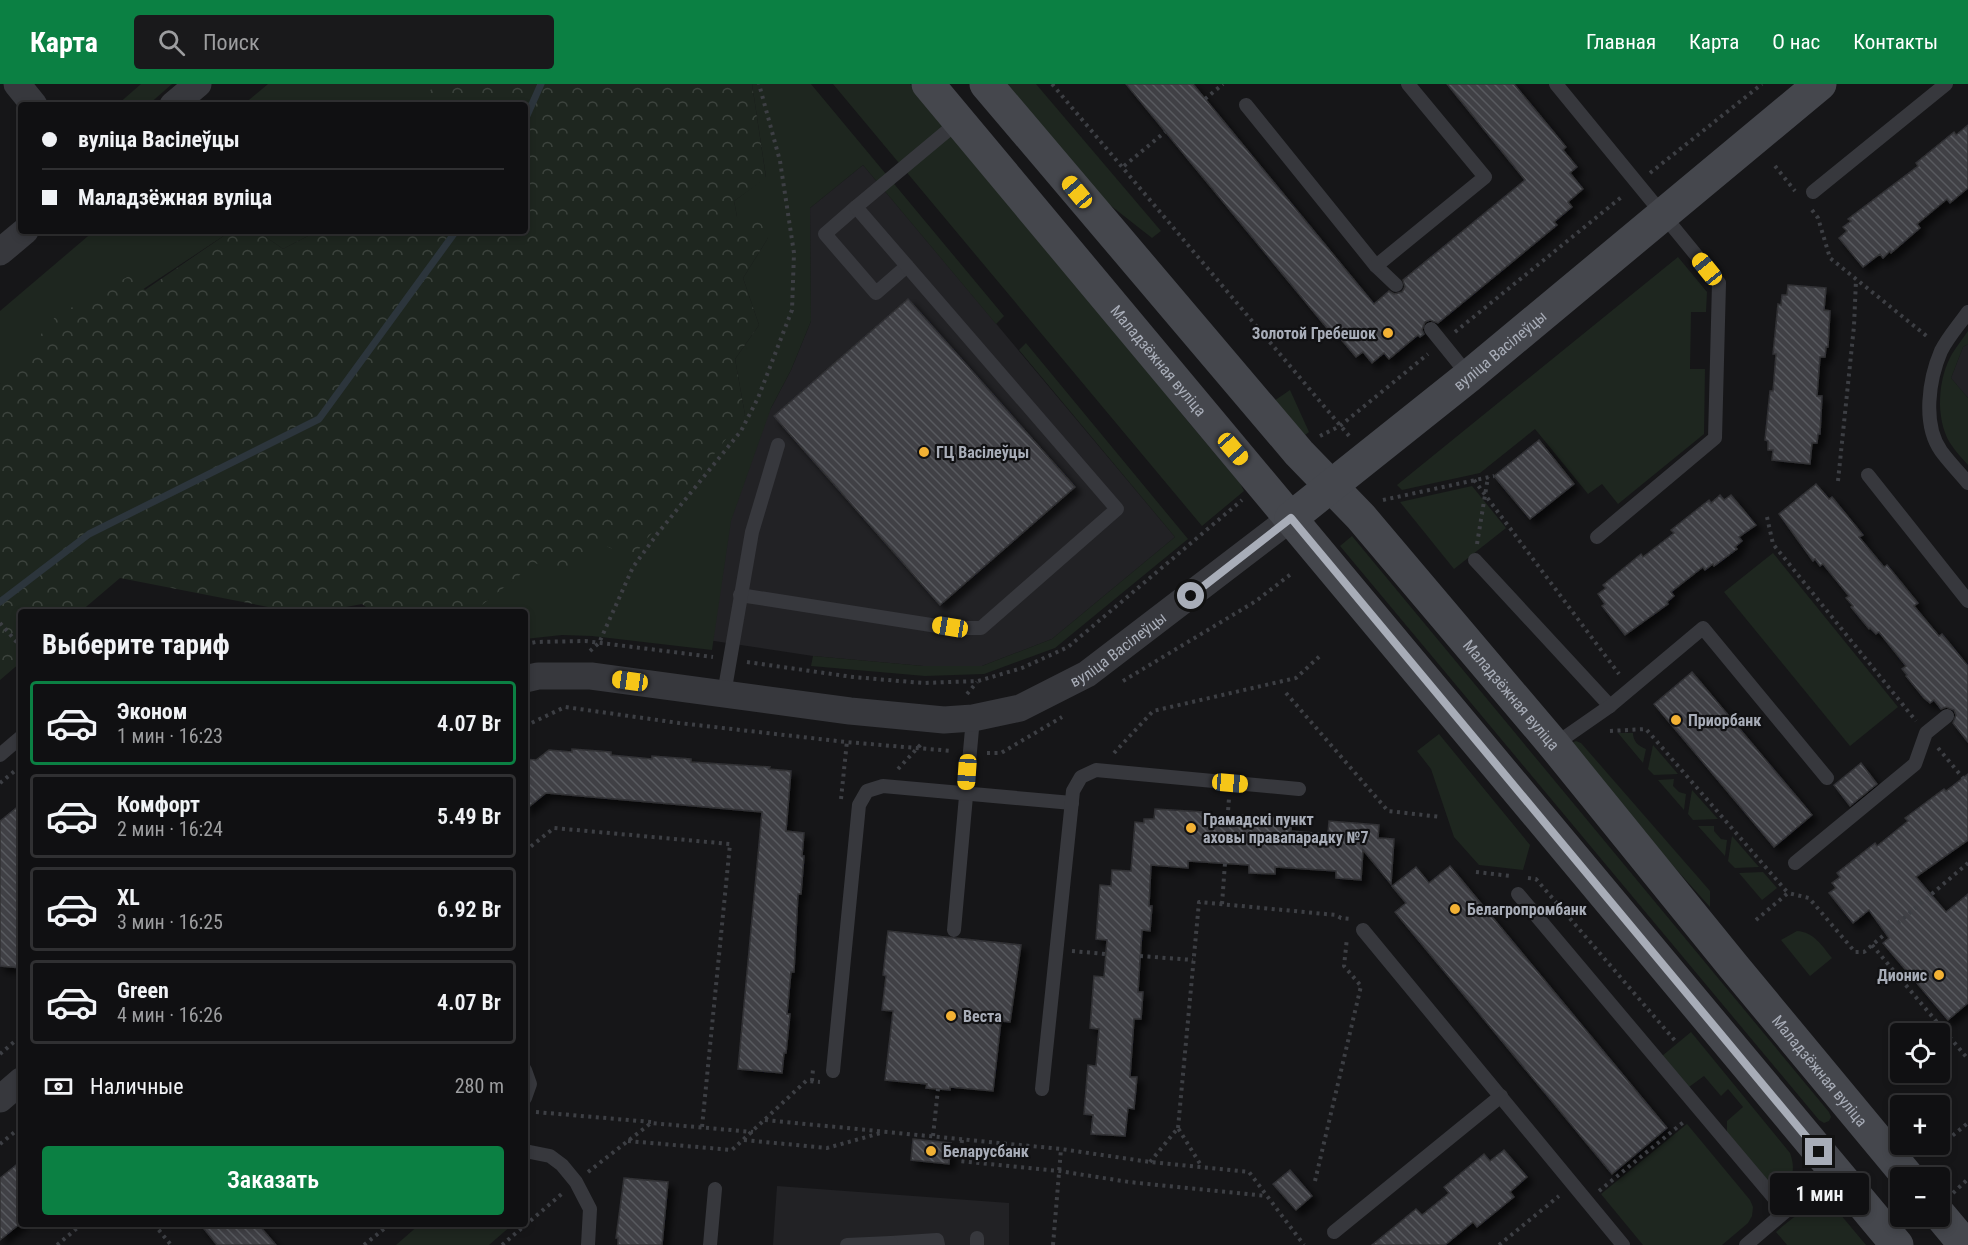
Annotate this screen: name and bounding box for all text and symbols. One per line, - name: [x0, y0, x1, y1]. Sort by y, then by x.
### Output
- search box: [134, 15, 554, 69]
- text: Карта: [30, 26, 98, 59]
- icon: search: [155, 26, 188, 59]
- text: Поиск: [203, 30, 260, 55]
- text: Главная: [1586, 30, 1656, 54]
- text: Карта: [1689, 30, 1739, 54]
- text: О нас: [1772, 30, 1820, 54]
- text: Контакты: [1853, 30, 1938, 54]
- text: вуліца Васілеўцы: [78, 127, 240, 152]
- car: [1059, 172, 1095, 212]
- text: Маладзёжная вуліца: [78, 185, 272, 210]
- car: [1689, 249, 1725, 289]
- street label: Маладзёжная вуліца: [1107, 301, 1210, 420]
- street label: вуліца Васілеўцы: [1450, 307, 1551, 395]
- place label: Золотой Гребешок: [1252, 324, 1376, 343]
- marker: Золотой Гребешок: [1381, 326, 1395, 340]
- car: [1214, 430, 1252, 468]
- place label: ГЦ Васілеўцы: [936, 443, 1029, 462]
- marker: ГЦ Васілеўцы: [917, 445, 931, 459]
- route start: [1177, 582, 1204, 609]
- street label: вуліца Васілеўцы: [1067, 608, 1170, 691]
- car: [931, 615, 969, 639]
- text: Выберите тариф: [42, 629, 230, 661]
- street label: Маладзёжная вуліца: [1459, 636, 1563, 754]
- car: [611, 670, 649, 692]
- icon: car: [45, 696, 99, 750]
- text: Эконом: [117, 699, 187, 724]
- text: 4.07 Br: [437, 711, 501, 736]
- place label: Приорбанк: [1688, 711, 1761, 730]
- marker: Приорбанк: [1669, 713, 1683, 727]
- text: 1 мин · 16:23: [117, 724, 223, 748]
- car: [957, 753, 977, 791]
- car: [1211, 772, 1249, 794]
- icon: car: [45, 789, 99, 843]
- text: Комфорт: [117, 792, 200, 817]
- text: 5.49 Br: [437, 804, 501, 829]
- place label: Грамадскі пункт аховы правапарадку №7: [1203, 810, 1369, 847]
- text: 2 мин · 16:24: [117, 817, 223, 841]
- marker: Грамадскі пункт аховы правапарадку №7: [1184, 821, 1198, 835]
- icon: car: [45, 882, 99, 936]
- text: XL: [117, 885, 140, 910]
- text: 6.92 Br: [437, 897, 501, 922]
- place label: Белагропромбанк: [1467, 900, 1587, 919]
- marker: Белагропромбанк: [1448, 902, 1462, 916]
- text: 3 мин · 16:25: [117, 910, 223, 934]
- place label: Дионис: [1877, 966, 1927, 985]
- marker: Дионис: [1932, 968, 1946, 982]
- icon: car: [45, 975, 99, 1029]
- text: Green: [117, 978, 169, 1003]
- text: 4.07 Br: [437, 990, 501, 1015]
- text: 4 мин · 16:26: [117, 1003, 223, 1027]
- place label: Веста: [963, 1007, 1002, 1026]
- marker: Веста: [944, 1009, 958, 1023]
- street label: Маладзёжная вуліца: [1768, 1011, 1871, 1130]
- map controls: [1890, 1023, 1950, 1227]
- button: locate: [1890, 1023, 1950, 1083]
- icon: cash: [42, 1070, 75, 1103]
- text: Наличные: [90, 1074, 184, 1099]
- text: 280 m: [455, 1074, 504, 1098]
- button: +: [1890, 1095, 1950, 1155]
- route end: [1805, 1138, 1832, 1165]
- place label: Беларусбанк: [943, 1142, 1029, 1161]
- marker: Беларусбанк: [924, 1144, 938, 1158]
- button: Заказать: [42, 1146, 504, 1215]
- button: −: [1890, 1167, 1950, 1227]
- callout: 1 мин: [1770, 1173, 1868, 1215]
- text: 1 мин: [1796, 1182, 1843, 1206]

